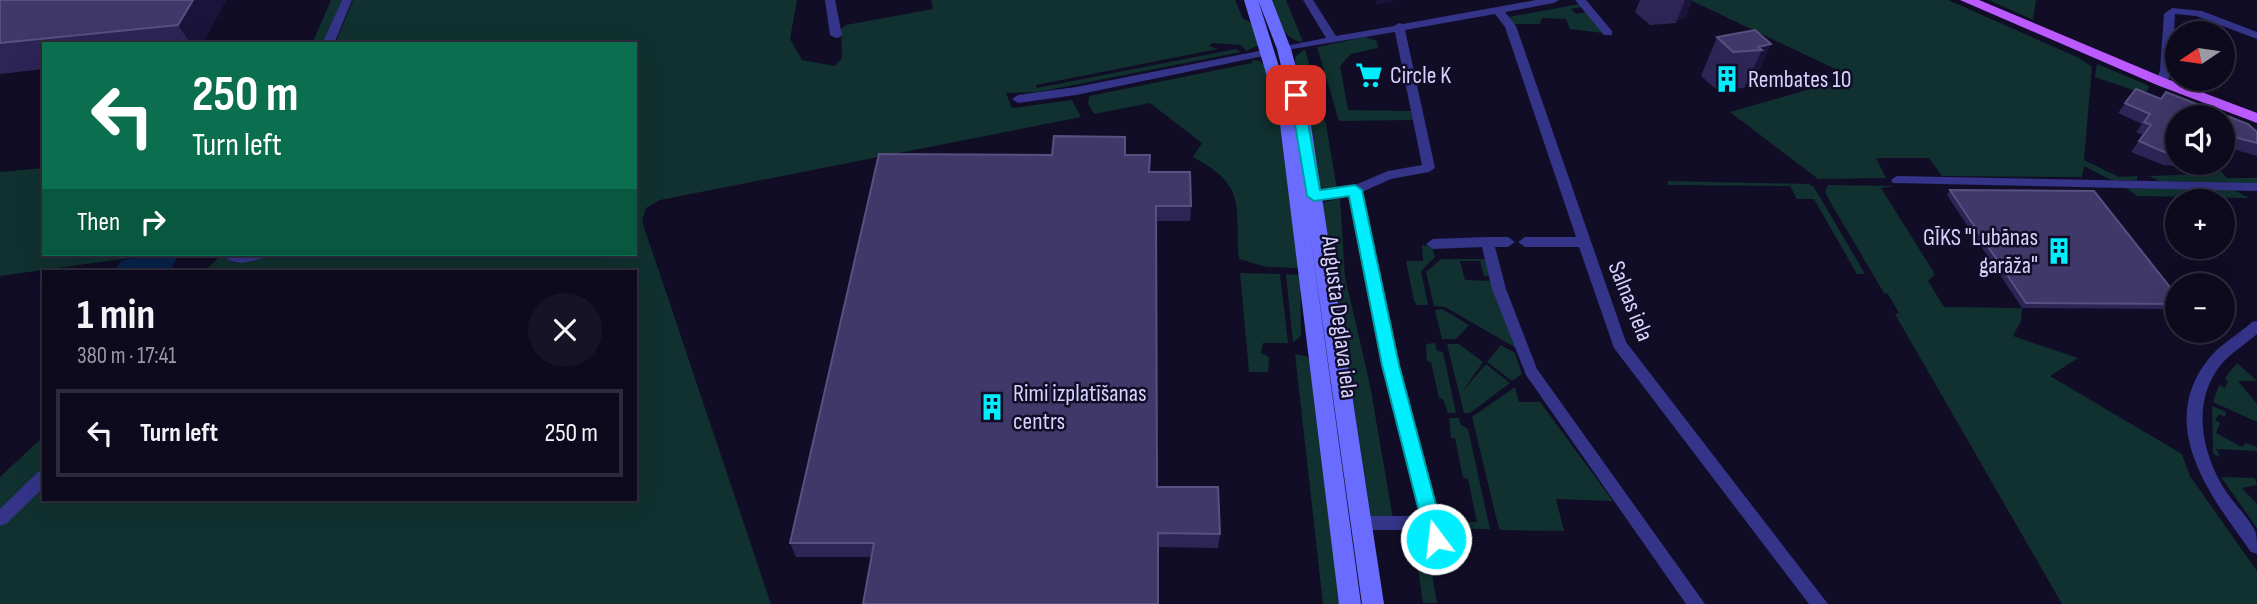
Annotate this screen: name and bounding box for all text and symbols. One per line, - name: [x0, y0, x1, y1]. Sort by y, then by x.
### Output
- north arrow: [2165, 21, 2235, 91]
- map controls: [2165, 21, 2235, 343]
- supermarket icon: Circle K: [1354, 60, 1384, 90]
- place label: Circle K: [1390, 61, 1451, 90]
- building icon: Rembates 10: [1712, 64, 1742, 94]
- pin: [1266, 65, 1326, 125]
- place label: Rembates 10: [1748, 65, 1851, 94]
- text: 250 m: [192, 66, 298, 125]
- icon: left: [77, 70, 168, 161]
- icon: arrive: [1277, 76, 1315, 114]
- button: sound: [2165, 105, 2235, 175]
- text: Turn left: [192, 126, 282, 165]
- button: +: [2165, 189, 2235, 259]
- icon: right: [134, 203, 172, 241]
- text: Then: [77, 207, 120, 238]
- place label: GĪKS "Lubānas garāža": [1923, 223, 2038, 280]
- street label: Augusta Deglava iela: [1315, 233, 1364, 400]
- building icon: GĪKS "Lubānas garāža": [2044, 236, 2074, 266]
- street label: Salnas iela: [1601, 257, 1660, 345]
- button: −: [2165, 273, 2235, 343]
- text: 1 min: [77, 290, 155, 341]
- button: close: [528, 293, 602, 367]
- text: 380 m · 17:41: [77, 342, 176, 370]
- place label: Rimi izplatīšanas centrs: [1013, 379, 1147, 436]
- building icon: Rimi izplatīšanas centrs: [977, 392, 1007, 422]
- icon: left: [81, 414, 119, 452]
- text: Turn left: [140, 418, 218, 449]
- text: 250 m: [544, 418, 598, 449]
- position arrow: [1399, 502, 1473, 576]

